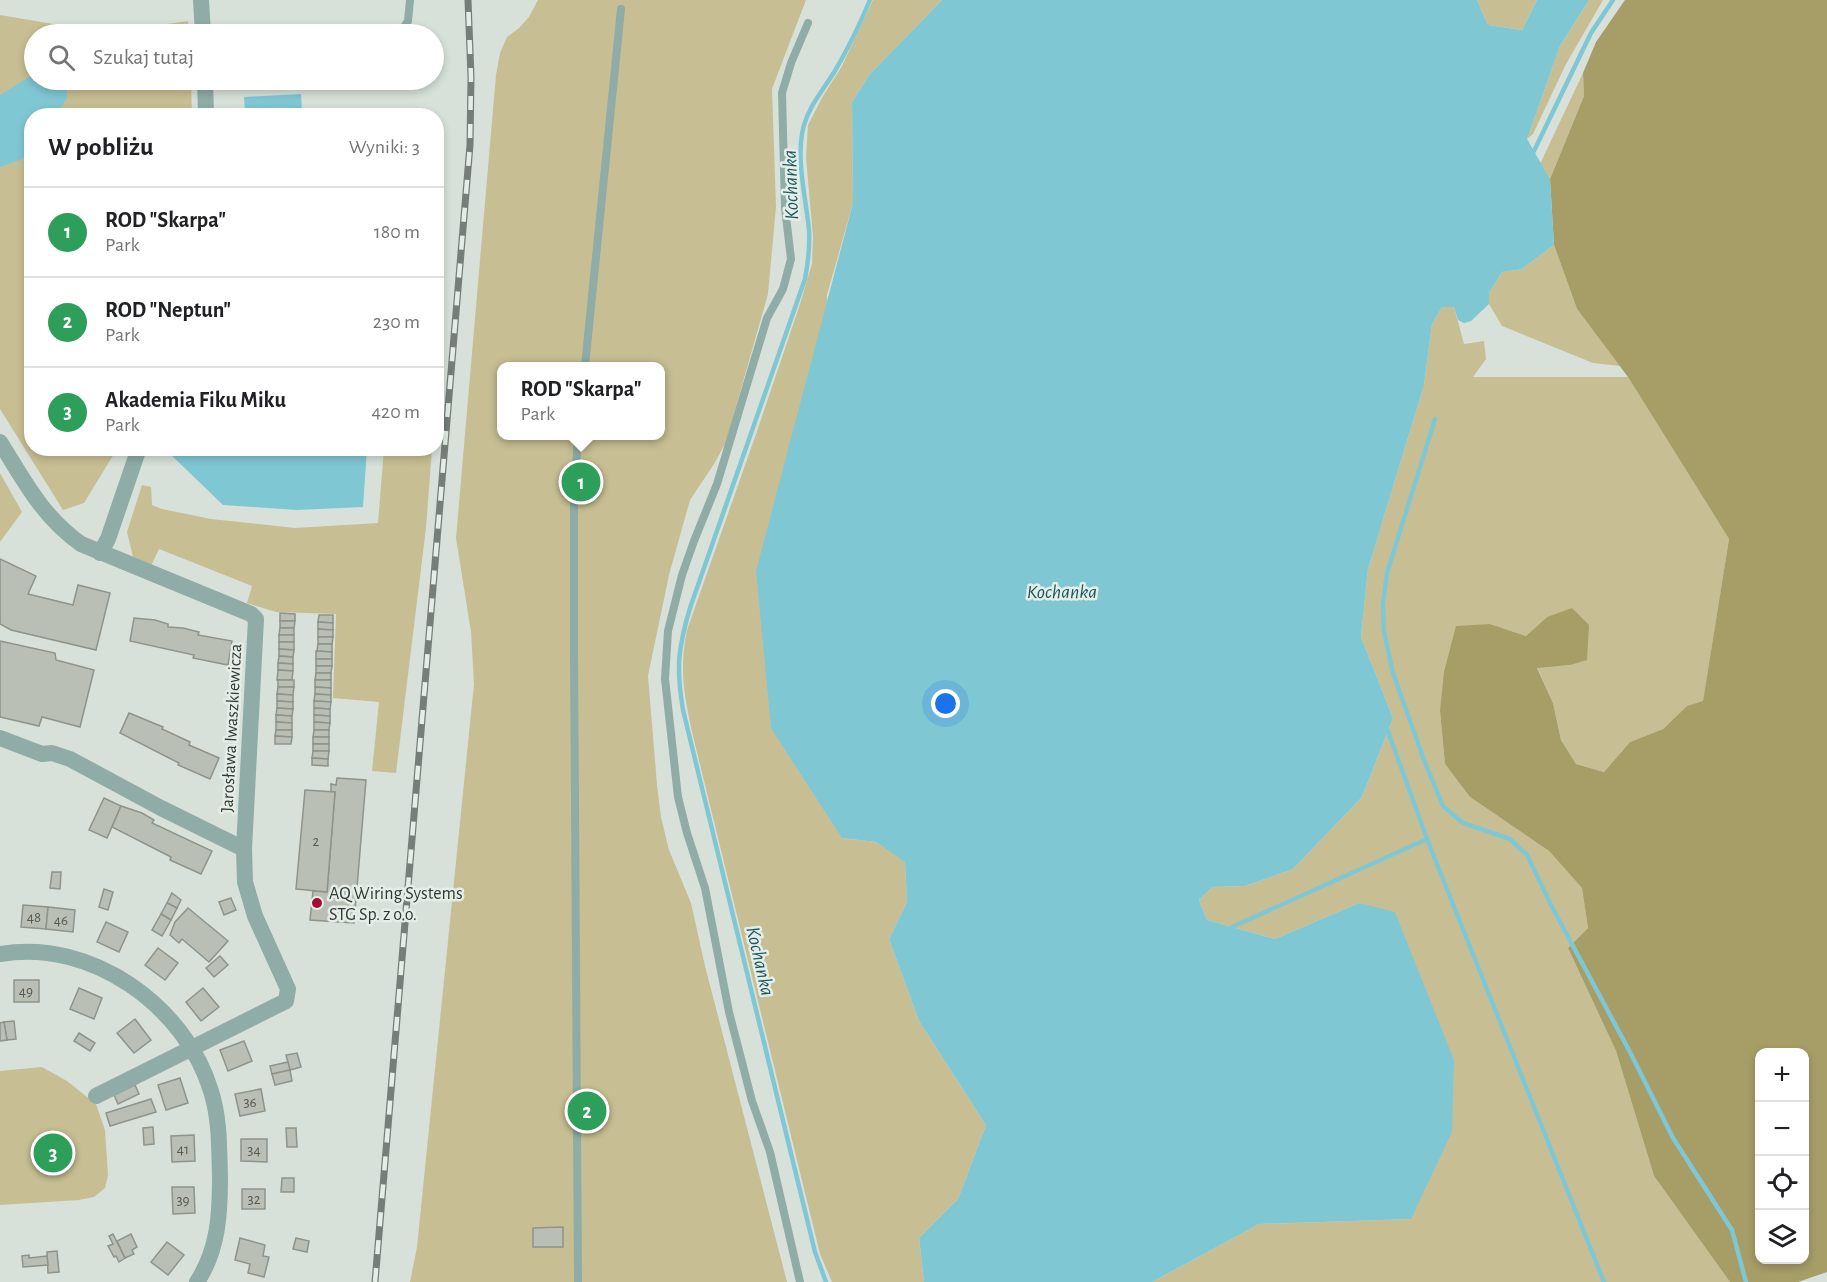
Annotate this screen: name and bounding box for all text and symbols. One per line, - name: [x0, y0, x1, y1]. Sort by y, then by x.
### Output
- search box: [24, 24, 444, 90]
- icon: search: [45, 41, 78, 74]
- text: Szukaj tutaj: [93, 46, 194, 68]
- text: W pobliżu: [48, 134, 154, 160]
- text: Wyniki: 3: [349, 137, 420, 157]
- water label: Kochanka: [780, 150, 802, 220]
- text: ROD "Skarpa": [105, 209, 226, 231]
- text: 1: [64, 222, 71, 242]
- text: 180 m: [374, 222, 420, 242]
- text: Park: [105, 235, 140, 255]
- text: ROD "Neptun": [105, 299, 231, 321]
- text: 2: [63, 312, 72, 332]
- text: 230 m: [373, 312, 420, 332]
- text: Park: [105, 325, 140, 345]
- popup: [497, 362, 665, 440]
- text: ROD "Skarpa": [521, 378, 641, 400]
- text: Akademia Fiku Miku: [105, 389, 286, 411]
- text: 3: [63, 402, 72, 422]
- text: 420 m: [371, 402, 420, 422]
- text: Park: [521, 404, 555, 424]
- text: Park: [105, 415, 140, 435]
- pin: 1: [562, 460, 600, 504]
- water label: Kochanka: [1027, 582, 1097, 602]
- street label: Jarosława Iwaszkiewicza: [219, 643, 245, 813]
- your location: [931, 689, 960, 718]
- house number: 2: [313, 834, 320, 849]
- place label: AQ Wiring Systems STG Sp. z o.o.: [329, 885, 463, 924]
- marker: AQ Wiring Systems STG Sp. z o.o.: [310, 896, 324, 910]
- house number: 48: [27, 910, 41, 925]
- house number: 46: [54, 913, 68, 928]
- water label: Kochanka: [742, 925, 778, 998]
- house number: 49: [19, 984, 33, 999]
- map controls: [1755, 1048, 1809, 1264]
- button: +: [1755, 1048, 1809, 1102]
- pin: 2: [568, 1088, 606, 1134]
- house number: 36: [243, 1095, 257, 1110]
- button: −: [1755, 1102, 1809, 1156]
- pin: 3: [34, 1130, 72, 1176]
- house number: 41: [177, 1142, 189, 1157]
- house number: 34: [247, 1143, 261, 1158]
- button: locate: [1755, 1156, 1809, 1210]
- house number: 32: [247, 1192, 261, 1207]
- house number: 39: [176, 1193, 190, 1208]
- button: layers: [1755, 1210, 1809, 1264]

